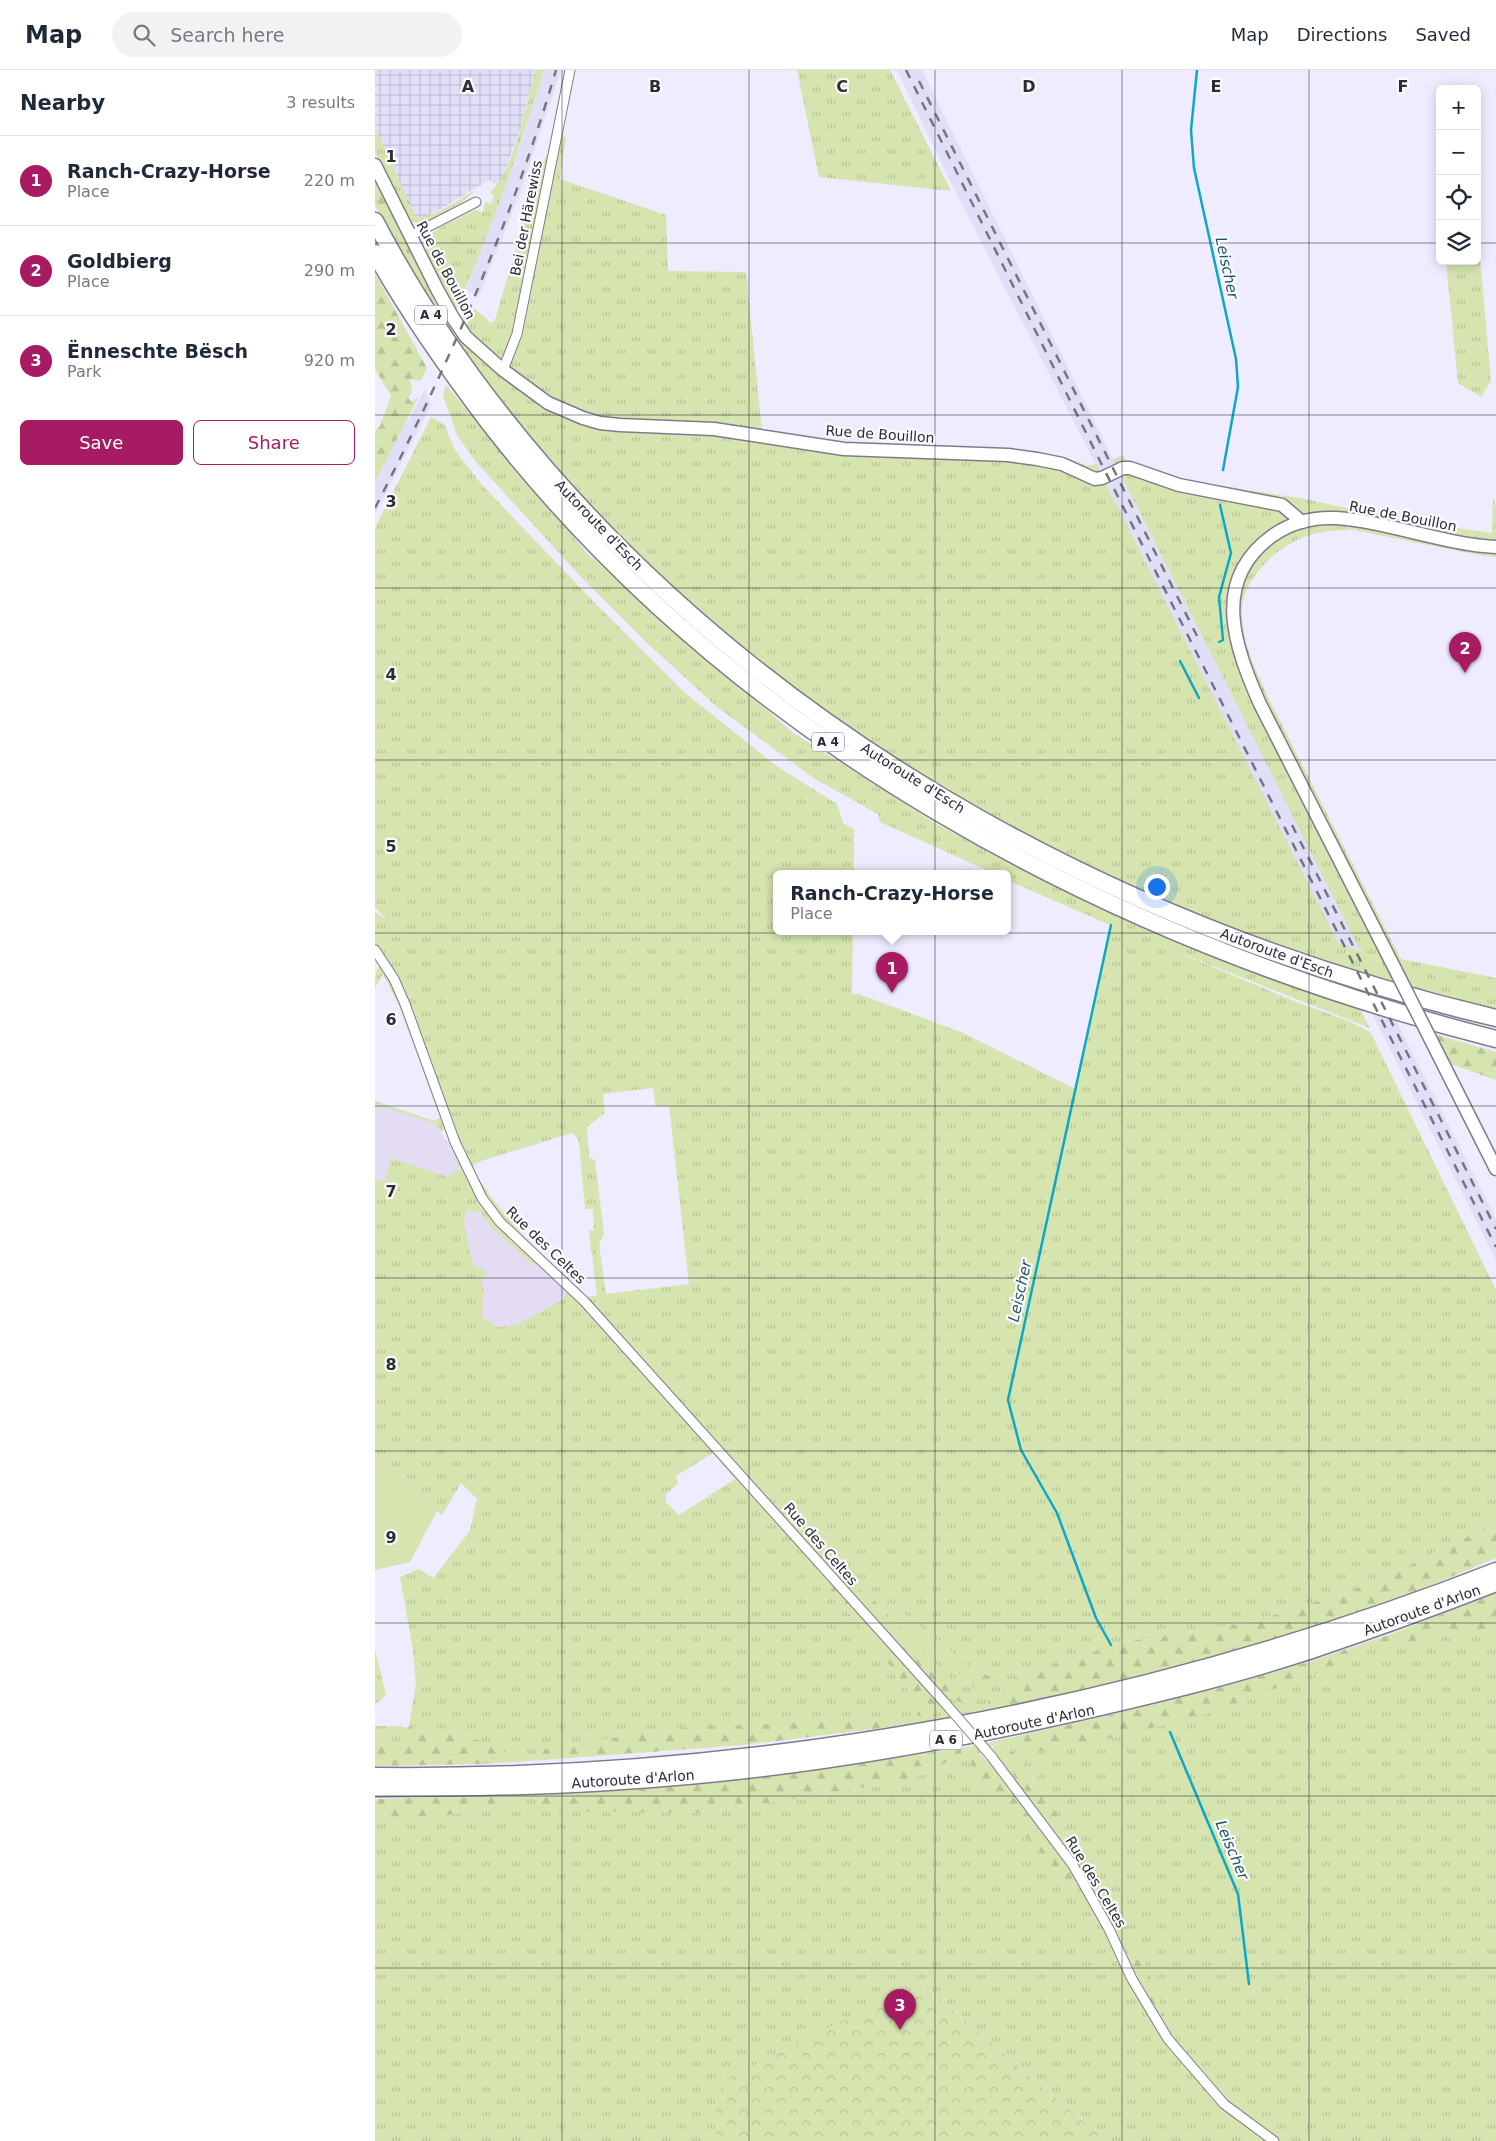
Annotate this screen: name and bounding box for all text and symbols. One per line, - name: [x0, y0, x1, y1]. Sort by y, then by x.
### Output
- search box: [112, 12, 462, 57]
- text: Map: [25, 21, 82, 49]
- icon: search: [130, 21, 158, 49]
- text: Search here: [170, 24, 284, 46]
- text: Map: [1231, 24, 1269, 45]
- text: Directions: [1297, 24, 1387, 45]
- text: Saved: [1415, 24, 1471, 45]
- text: A: [462, 77, 475, 96]
- text: B: [649, 77, 661, 96]
- text: C: [836, 77, 848, 96]
- text: D: [1022, 77, 1036, 96]
- text: E: [1211, 77, 1221, 96]
- text: F: [1398, 77, 1408, 96]
- map controls: [1436, 85, 1481, 265]
- button: +: [1436, 85, 1481, 130]
- text: Nearby: [20, 91, 105, 115]
- text: 3 results: [286, 93, 355, 112]
- button: −: [1436, 130, 1481, 175]
- text: 1: [385, 147, 397, 166]
- street label: Bei der Härewiss: [507, 159, 545, 277]
- text: Ranch-Crazy-Horse: [67, 160, 271, 182]
- text: 1: [30, 171, 42, 190]
- text: 220 m: [304, 171, 355, 190]
- button: locate: [1436, 175, 1481, 220]
- text: Place: [67, 182, 110, 201]
- street label: Rue de Bouillon: [413, 218, 479, 322]
- button: layers: [1436, 220, 1481, 265]
- water label: Leischer: [1212, 235, 1242, 301]
- text: Goldbierg: [67, 250, 172, 272]
- text: 2: [30, 261, 42, 280]
- text: 290 m: [304, 261, 355, 280]
- text: Place: [67, 272, 110, 291]
- road number: A 4: [415, 306, 447, 324]
- text: 2: [385, 320, 397, 339]
- text: Ënneschte Bësch: [67, 340, 248, 362]
- text: 3: [30, 351, 42, 370]
- text: 920 m: [304, 351, 355, 370]
- text: Park: [67, 362, 102, 381]
- button: Save: [20, 420, 183, 465]
- button: Share: [193, 420, 355, 465]
- street label: Rue de Bouillon: [825, 422, 935, 446]
- street label: Autoroute d'Esch: [552, 477, 646, 573]
- text: 3: [385, 492, 397, 511]
- street label: Rue de Bouillon: [1348, 498, 1458, 534]
- pin: 2: [1449, 632, 1481, 673]
- text: 4: [385, 665, 397, 684]
- road number: A 4: [812, 732, 844, 752]
- street label: Autoroute d'Esch: [858, 740, 968, 816]
- text: 5: [385, 837, 397, 856]
- popup: [773, 870, 1011, 935]
- your location: [1144, 874, 1170, 900]
- text: Ranch-Crazy-Horse: [790, 882, 994, 904]
- text: Place: [790, 904, 833, 923]
- street label: Autoroute d'Esch: [1218, 925, 1336, 981]
- pin: 1: [876, 952, 908, 993]
- text: 6: [385, 1010, 397, 1029]
- text: 7: [385, 1182, 397, 1201]
- street label: Rue des Celtes: [503, 1203, 589, 1287]
- water label: Leischer: [1005, 1258, 1035, 1324]
- text: 8: [385, 1355, 397, 1374]
- street label: Rue des Celtes: [781, 1500, 861, 1588]
- text: 9: [385, 1528, 397, 1547]
- street label: Autoroute d'Arlon: [1361, 1581, 1483, 1639]
- street label: Autoroute d'Arlon: [972, 1701, 1096, 1743]
- road number: A 6: [930, 1730, 962, 1750]
- street label: Autoroute d'Arlon: [571, 1767, 695, 1791]
- water label: Leischer: [1211, 1818, 1253, 1883]
- street label: Rue des Celtes: [1062, 1833, 1130, 1931]
- pin: 3: [884, 1989, 916, 2030]

